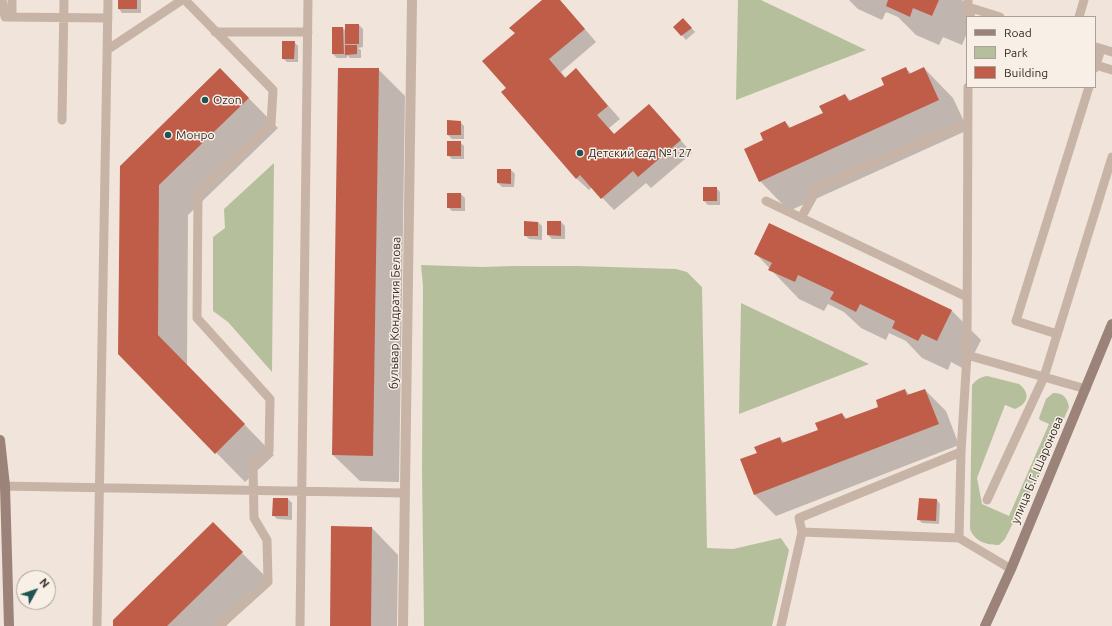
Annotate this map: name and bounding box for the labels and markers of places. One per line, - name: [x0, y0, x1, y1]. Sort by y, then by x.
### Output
- place label: Ozon: [213, 93, 242, 107]
- marker: Ozon: [200, 95, 210, 105]
- place label: Монро: [176, 128, 214, 142]
- marker: Монро: [163, 130, 173, 140]
- place label: Детский сад №127: [588, 146, 692, 160]
- marker: Детский сад №127: [575, 148, 585, 158]

